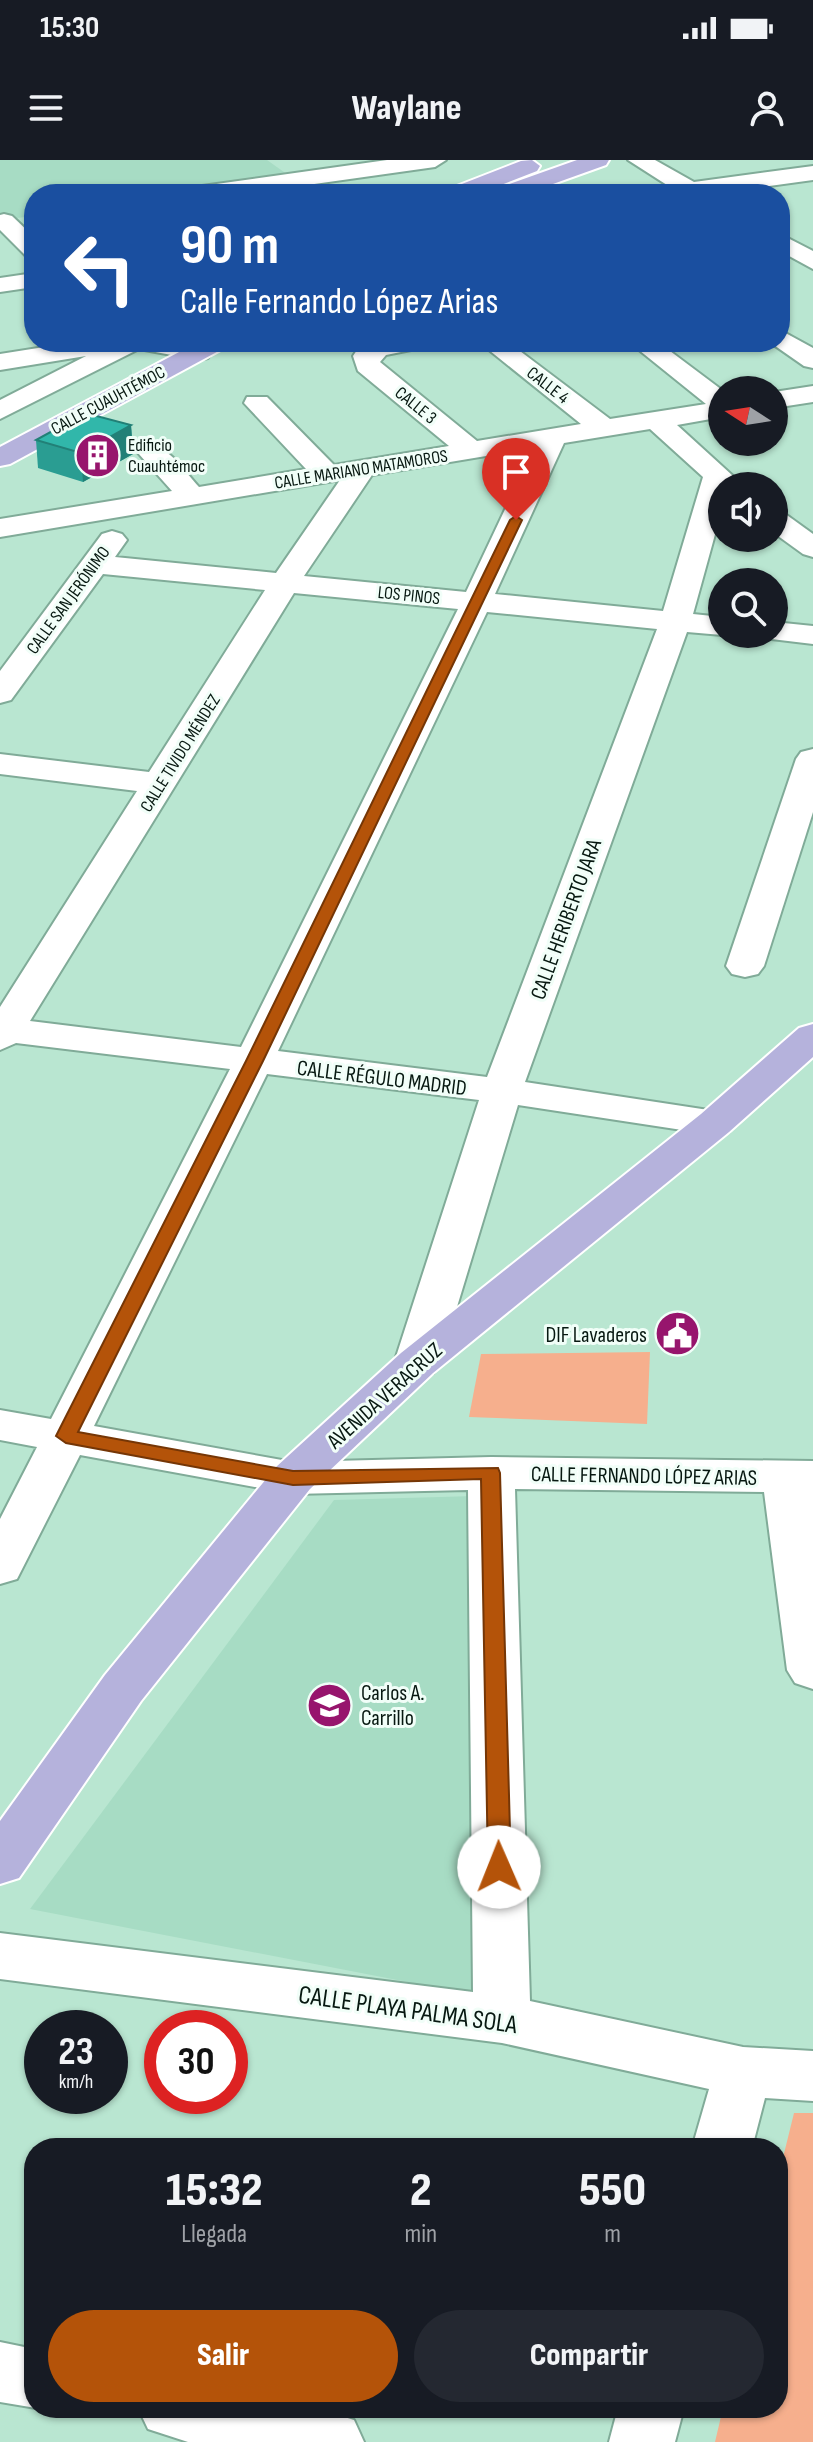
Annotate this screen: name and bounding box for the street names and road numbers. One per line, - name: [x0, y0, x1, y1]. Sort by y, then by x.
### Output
- street label: CALLE CUAUHTÉMOC: [48, 362, 169, 439]
- street label: CALLE 4: [522, 362, 573, 409]
- street label: CALLE 3: [391, 382, 441, 429]
- street label: CALLE MARIANO MATAMOROS: [273, 445, 450, 494]
- street label: CALLE SAN JERÓNIMO: [22, 542, 115, 658]
- street label: LOS PINOS: [377, 582, 441, 609]
- street label: CALLE TIVIDO MÉNDEZ: [136, 690, 225, 816]
- street label: CALLE HERIBERTO JARA: [525, 835, 608, 1003]
- street label: CALLE RÉGULO MADRID: [295, 1055, 468, 1102]
- street label: AVENIDA VERACRUZ: [321, 1337, 448, 1456]
- street label: CALLE FERNANDO LÓPEZ ARIAS: [531, 1461, 757, 1492]
- street label: CALLE PLAYA PALMA SOLA: [296, 1980, 520, 2041]

